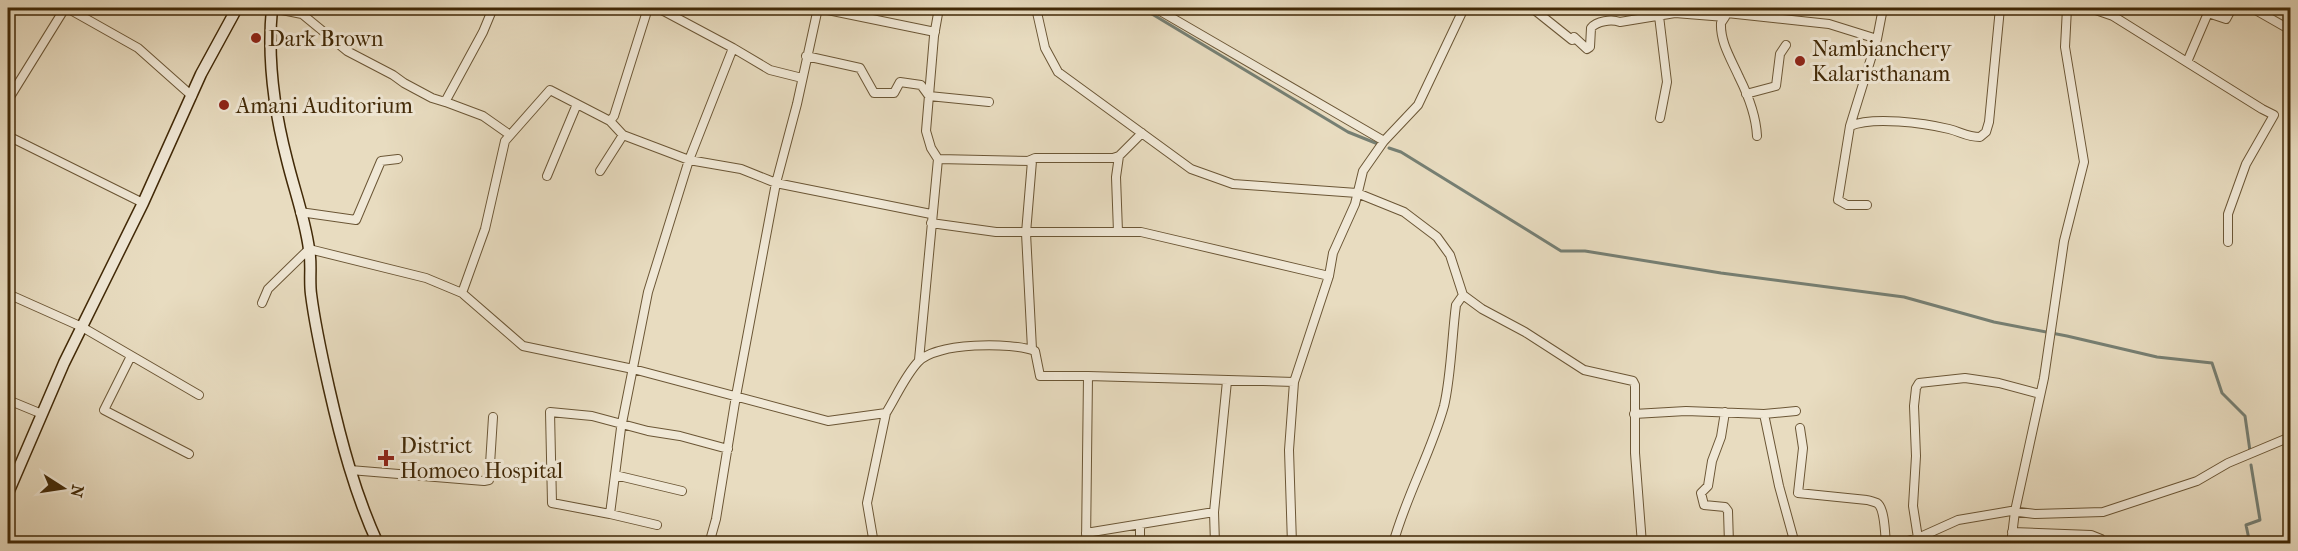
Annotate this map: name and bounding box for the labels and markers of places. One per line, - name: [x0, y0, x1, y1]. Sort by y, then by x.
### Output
- place label: Dark Brown: [268, 26, 384, 52]
- marker: Dark Brown: [249, 31, 263, 45]
- place label: Nambianchery Kalaristhanam: [1812, 36, 1952, 87]
- marker: Nambianchery Kalaristhanam: [1793, 54, 1807, 68]
- place label: Amani Auditorium: [235, 93, 413, 119]
- marker: Amani Auditorium: [217, 98, 231, 112]
- place label: District Homoeo Hospital: [400, 433, 563, 484]
- marker: District Homoeo Hospital: [377, 449, 395, 467]

